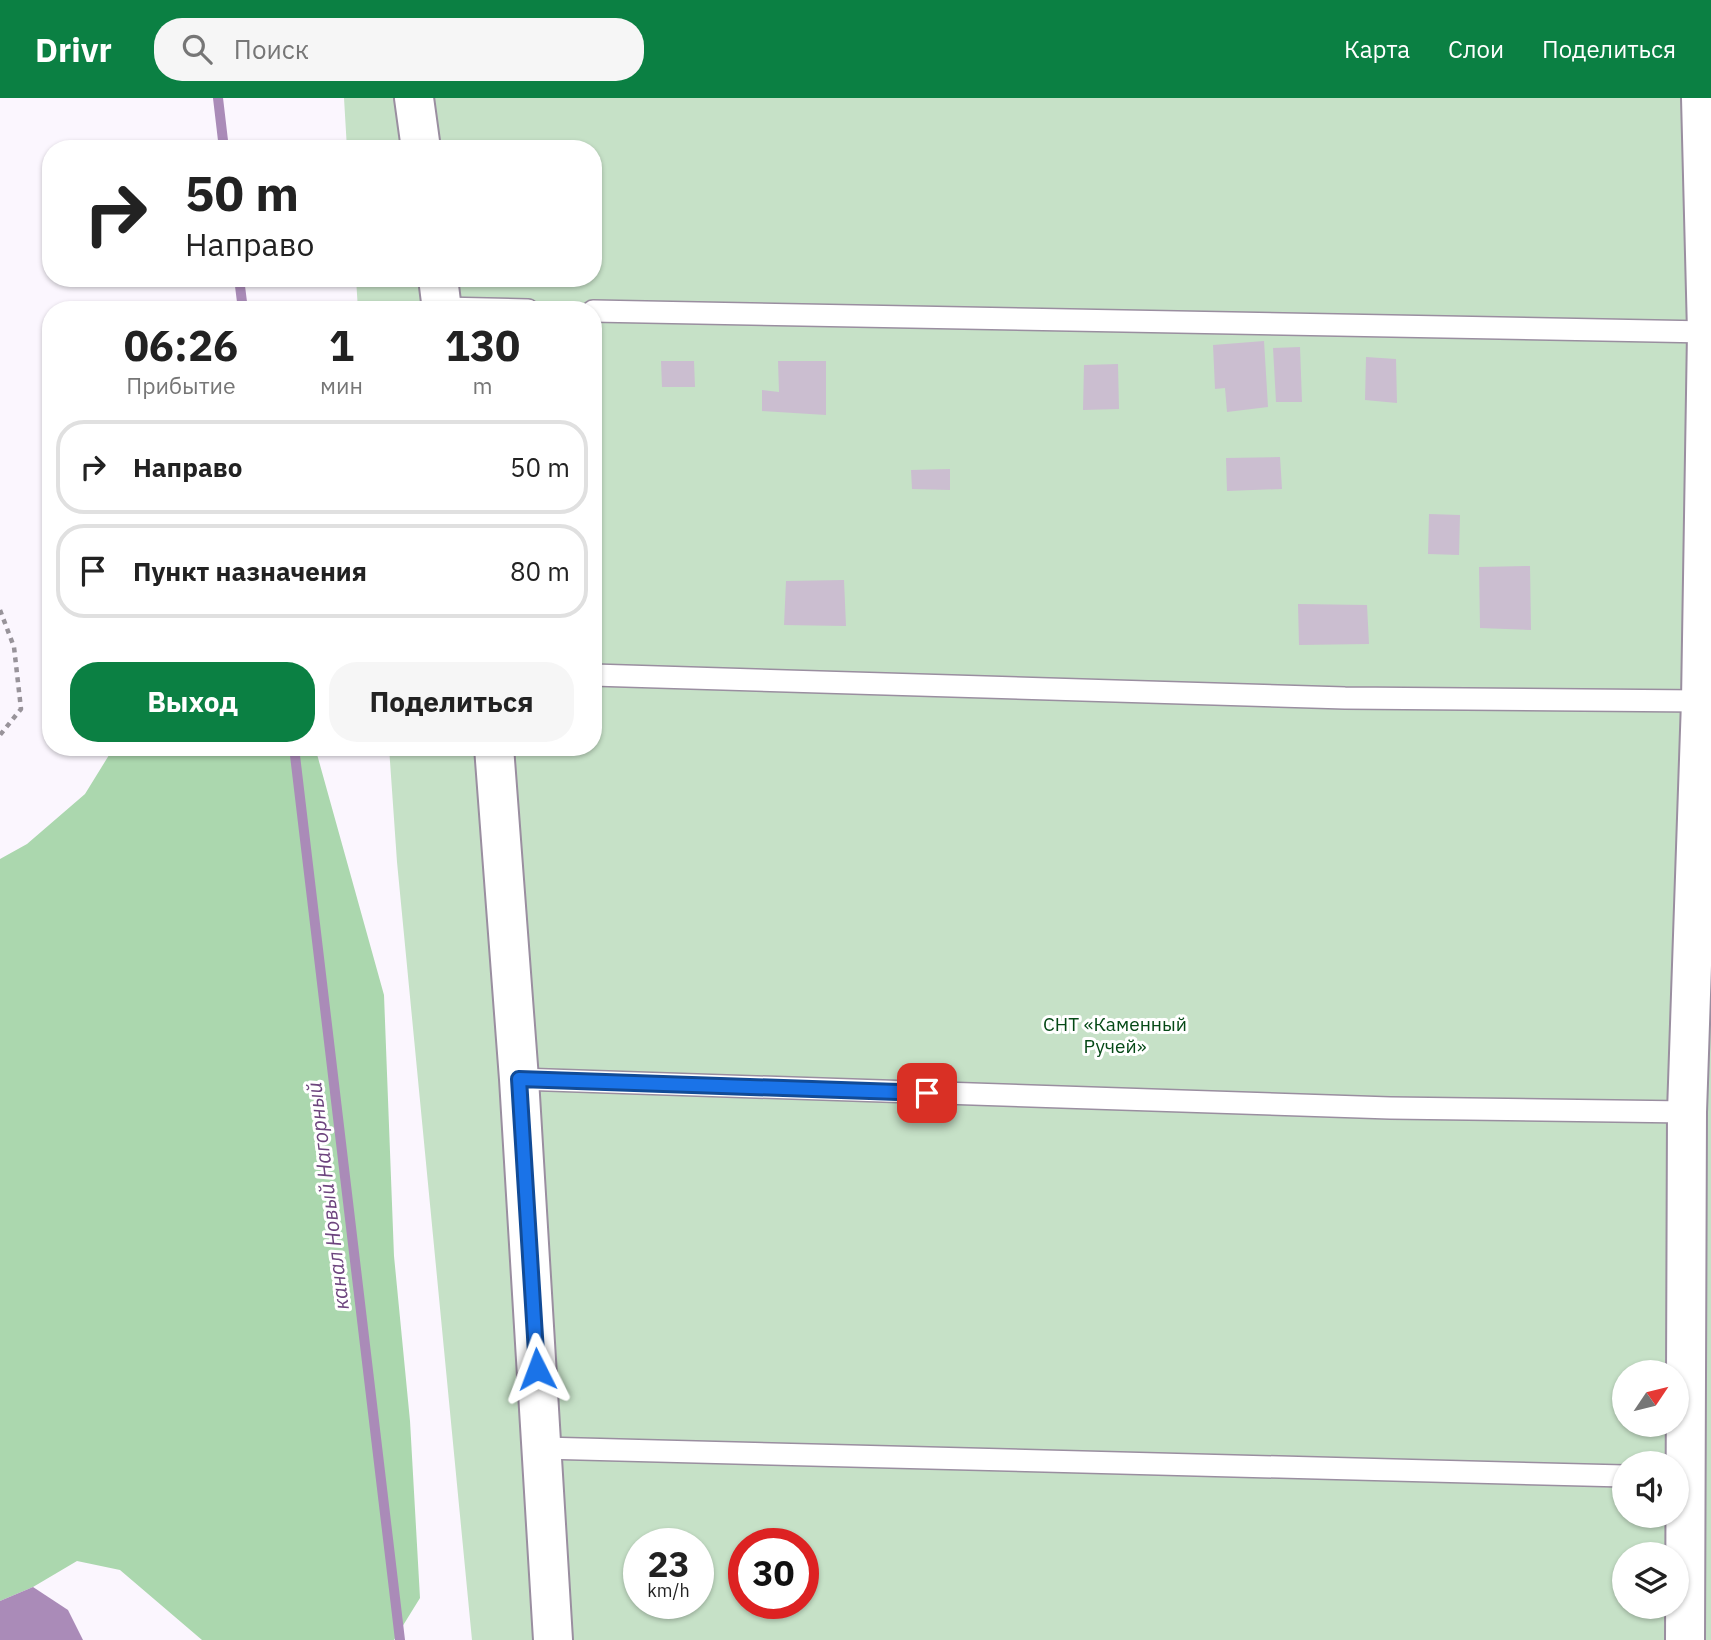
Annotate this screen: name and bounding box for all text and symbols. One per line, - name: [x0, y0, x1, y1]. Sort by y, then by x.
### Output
- search box: [154, 18, 644, 81]
- text: Drivr: [35, 28, 112, 71]
- icon: search: [178, 30, 216, 68]
- text: Поиск: [234, 32, 309, 66]
- text: Карта: [1344, 33, 1410, 65]
- text: Слои: [1448, 33, 1504, 65]
- text: Поделиться: [1542, 33, 1676, 65]
- text: 50 m: [185, 161, 299, 224]
- icon: right: [70, 168, 161, 259]
- text: Направо: [185, 223, 314, 265]
- text: 06:26: [124, 318, 238, 373]
- text: 1: [329, 318, 354, 373]
- text: 130: [445, 318, 520, 373]
- text: Прибытие: [126, 370, 236, 400]
- text: мин: [320, 370, 363, 400]
- text: m: [472, 370, 493, 400]
- icon: right: [74, 448, 112, 486]
- text: Направо: [133, 450, 242, 484]
- text: 50 m: [510, 450, 570, 484]
- icon: arrive: [74, 552, 112, 590]
- text: Пункт назначения: [133, 554, 367, 588]
- text: 80 m: [510, 554, 570, 588]
- button: Выход: [70, 662, 315, 742]
- button: Поделиться: [329, 662, 574, 742]
- park label: СНТ «Каменный Ручей»: [1043, 1012, 1187, 1058]
- pin: [897, 1063, 957, 1123]
- icon: arrive: [908, 1074, 946, 1112]
- water label: канал Новый Нагорный: [299, 1080, 355, 1312]
- position arrow: [500, 1332, 574, 1406]
- north arrow: [1612, 1360, 1689, 1437]
- map controls: [1612, 1360, 1689, 1619]
- button: sound: [1612, 1451, 1689, 1528]
- speed limit sign: 30: [728, 1528, 819, 1619]
- text: 23: [647, 1541, 690, 1587]
- button: layers: [1612, 1542, 1689, 1619]
- text: km/h: [647, 1579, 690, 1602]

